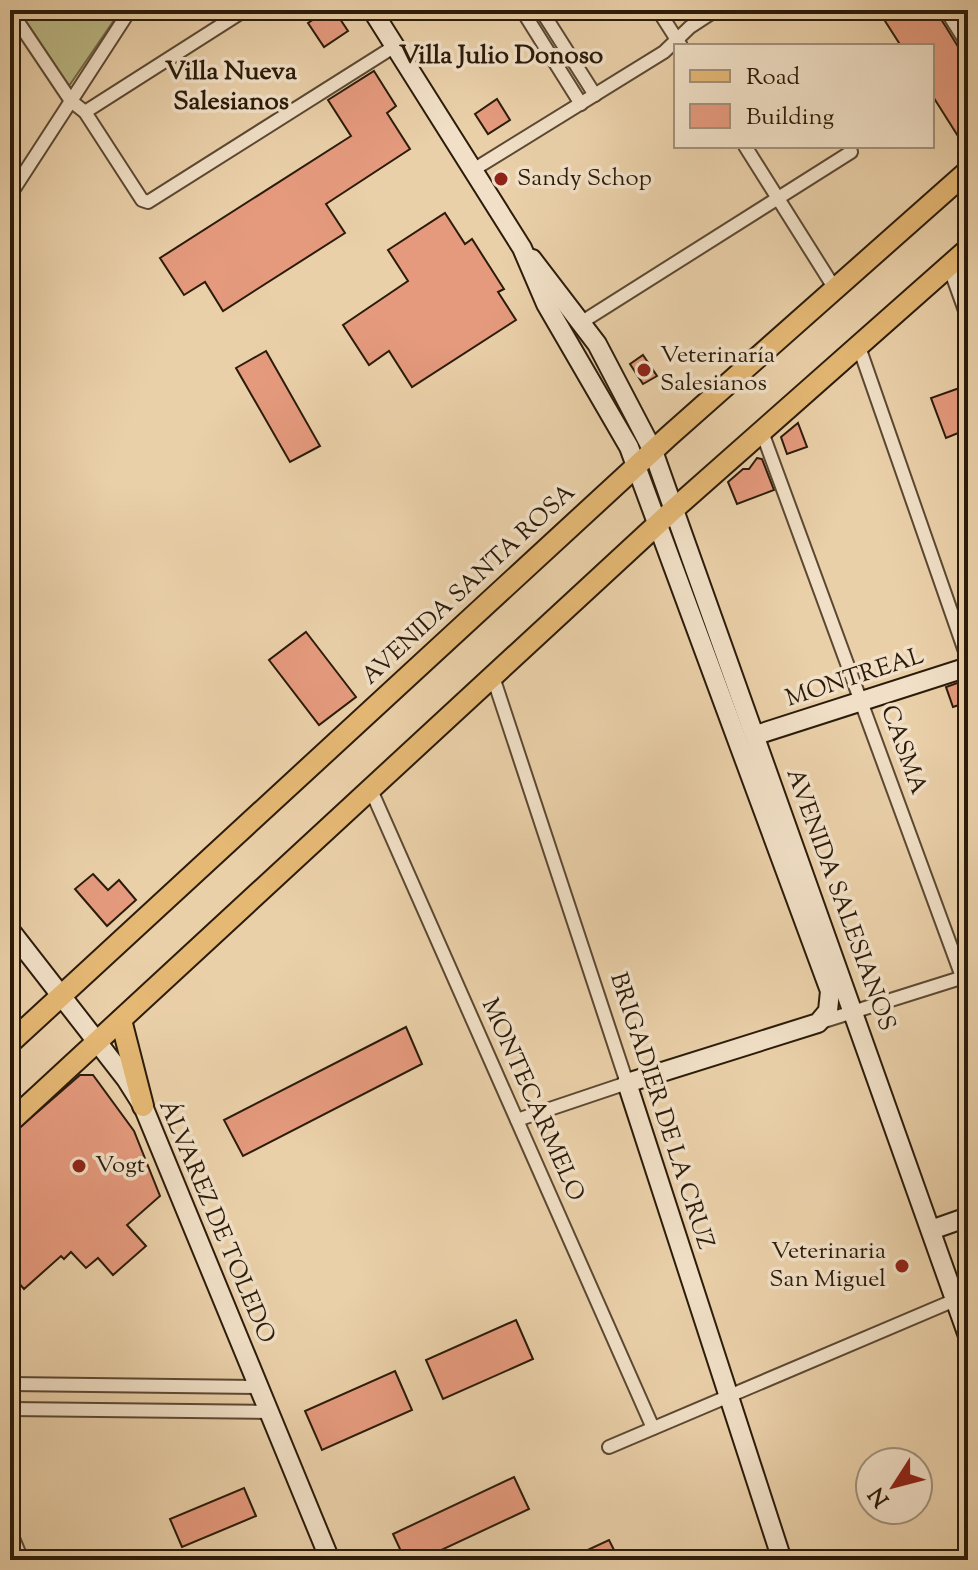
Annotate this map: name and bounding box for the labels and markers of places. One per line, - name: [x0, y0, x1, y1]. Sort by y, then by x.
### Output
- place label: Sandy Schop: [517, 162, 652, 196]
- marker: Sandy Schop: [492, 170, 510, 188]
- place label: Veterinaría Salesianos: [660, 339, 775, 401]
- marker: Veterinaría Salesianos: [635, 361, 653, 379]
- place label: Vogt: [95, 1149, 145, 1183]
- marker: Vogt: [70, 1157, 88, 1175]
- place label: Veterinaria San Miguel: [769, 1235, 886, 1297]
- marker: Veterinaria San Miguel: [893, 1257, 911, 1275]

